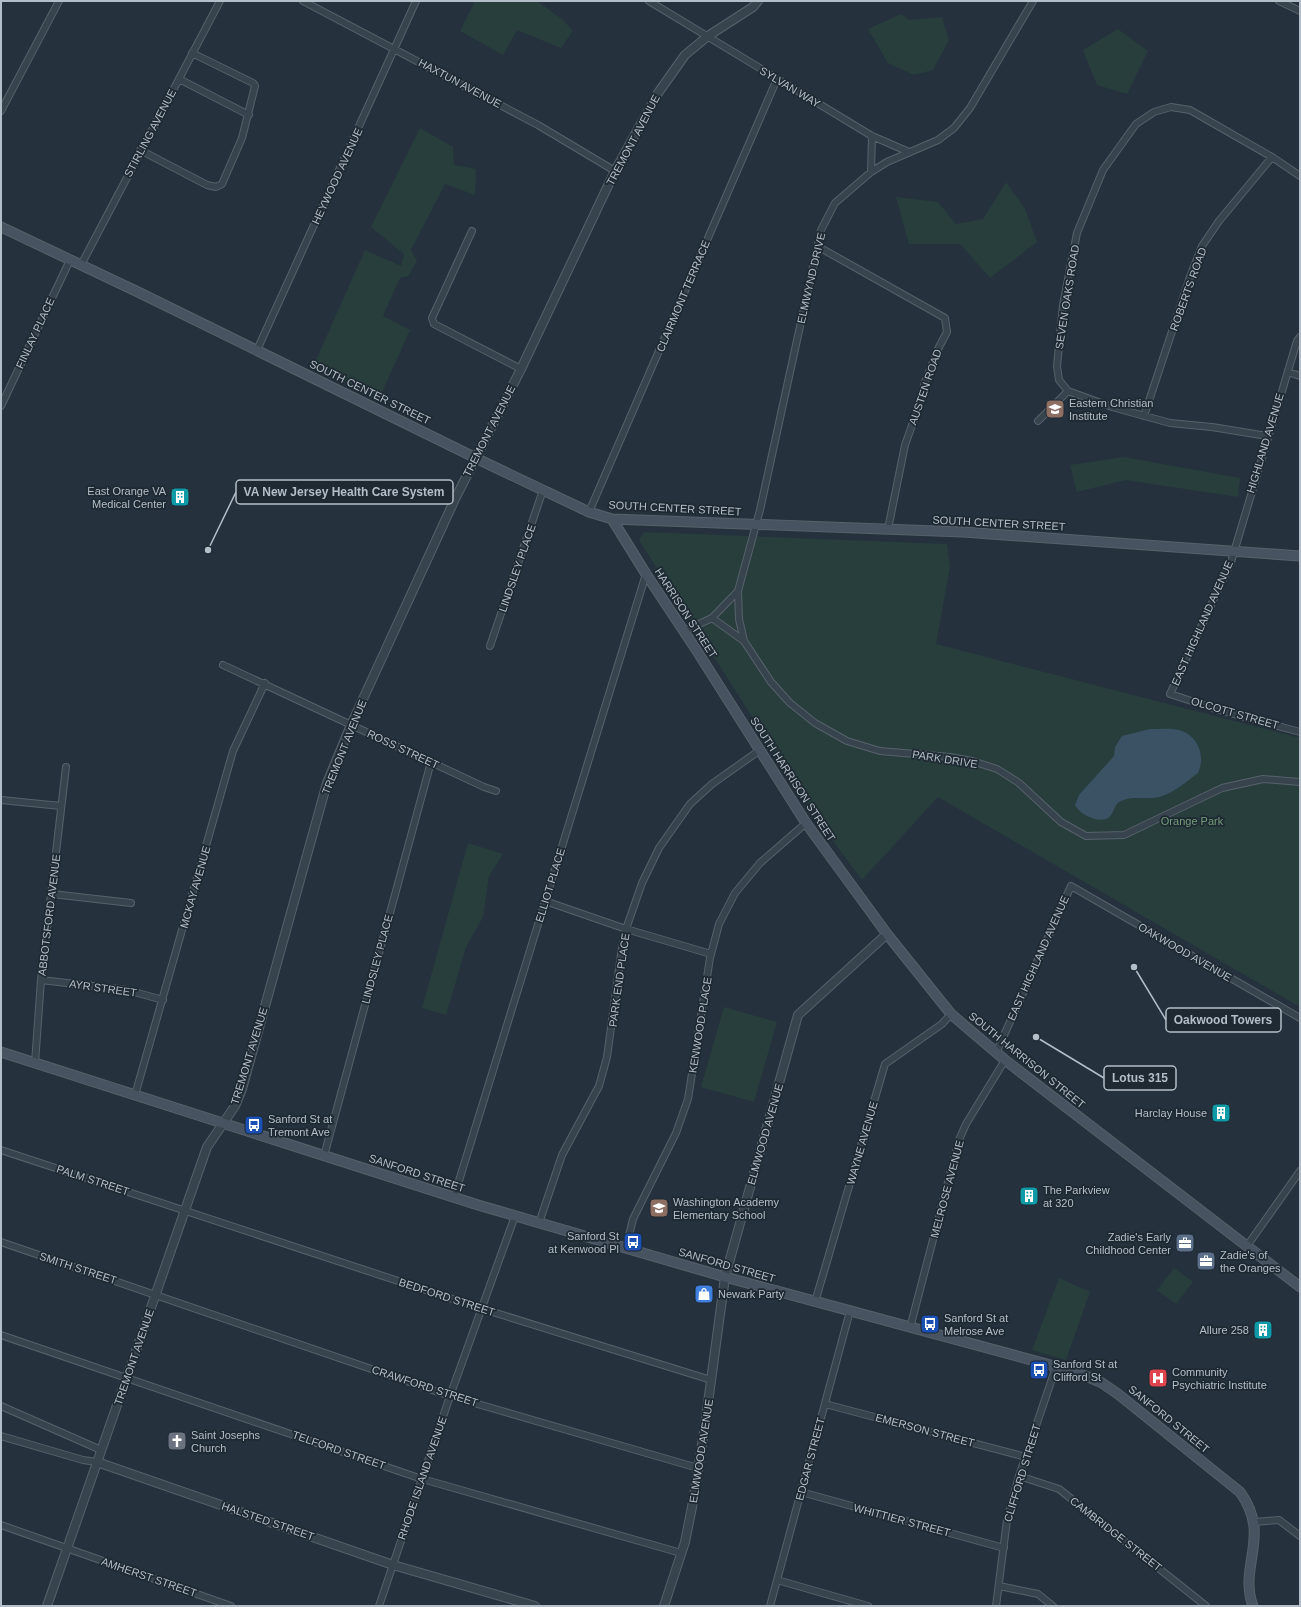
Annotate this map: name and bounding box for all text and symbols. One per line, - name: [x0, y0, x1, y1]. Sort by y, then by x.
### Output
- street label: HAXTUN AVENUE: [417, 56, 503, 110]
- street label: SYLVAN WAY: [757, 64, 823, 110]
- street label: STIRLING AVENUE: [122, 87, 178, 179]
- street label: TREMONT AVENUE: [604, 93, 662, 187]
- street label: HEYWOOD AVENUE: [309, 126, 365, 226]
- street label: ELMWYND DRIVE: [795, 231, 827, 325]
- street label: CLAIRMONT TERRACE: [654, 238, 712, 354]
- street label: SEVEN OAKS ROAD: [1053, 244, 1081, 350]
- street label: ROBERTS ROAD: [1167, 246, 1209, 332]
- street label: FINLAY PLACE: [13, 296, 57, 370]
- street label: AUSTEN ROAD: [906, 347, 944, 427]
- street label: SOUTH CENTER STREET: [307, 357, 433, 427]
- street label: TREMONT AVENUE: [461, 383, 517, 479]
- street label: HIGHLAND AVENUE: [1244, 392, 1286, 494]
- place label: Eastern Christian Institute: [1069, 397, 1153, 422]
- school or university icon: Eastern Christian Institute: [1044, 398, 1066, 420]
- callout: VA New Jersey Health Care System: [236, 480, 453, 504]
- place label: East Orange VA Medical Center: [87, 485, 167, 510]
- text: VA New Jersey Health Care System: [244, 485, 444, 499]
- building icon: East Orange VA Medical Center: [169, 486, 191, 508]
- street label: SOUTH CENTER STREET: [608, 499, 742, 517]
- street label: SOUTH CENTER STREET: [932, 514, 1066, 532]
- street label: LINDSLEY PLACE: [496, 522, 538, 614]
- street label: EAST HIGHLAND AVENUE: [1169, 559, 1235, 687]
- street label: HARRISON STREET: [653, 566, 720, 660]
- street label: OLCOTT STREET: [1190, 695, 1281, 731]
- street label: TREMONT AVENUE: [320, 698, 368, 796]
- street label: SOUTH HARRISON STREET: [748, 714, 838, 844]
- street label: ROSS STREET: [365, 727, 441, 771]
- street label: PARK DRIVE: [912, 748, 978, 770]
- park label: Orange Park: [1161, 815, 1224, 827]
- street label: MCKAY AVENUE: [178, 845, 212, 929]
- street label: ELLIOT PLACE: [533, 847, 567, 923]
- street label: ABBOTSFORD AVENUE: [36, 853, 62, 977]
- street label: EAST HIGHLAND AVENUE: [1005, 894, 1071, 1022]
- street label: LINDSLEY PLACE: [359, 913, 395, 1005]
- street label: OAKWOOD AVENUE: [1136, 920, 1234, 984]
- street label: PARK END PLACE: [606, 932, 632, 1028]
- street label: KENWOOD PLACE: [686, 976, 714, 1074]
- street label: AYR STREET: [68, 977, 138, 999]
- street label: TREMONT AVENUE: [228, 1006, 270, 1106]
- callout: Oakwood Towers: [1166, 1008, 1281, 1032]
- street label: SOUTH HARRISON STREET: [966, 1009, 1088, 1111]
- text: Oakwood Towers: [1174, 1013, 1273, 1027]
- callout: Lotus 315: [1104, 1066, 1176, 1090]
- text: Lotus 315: [1112, 1071, 1168, 1085]
- street label: ELMWOOD AVENUE: [745, 1082, 785, 1186]
- street label: WAYNE AVENUE: [844, 1100, 880, 1186]
- building icon: Harclay House: [1210, 1102, 1232, 1124]
- place label: Harclay House: [1135, 1107, 1207, 1119]
- place label: Sanford St at Tremont Ave: [268, 1113, 332, 1138]
- bus stop icon: Sanford St at Tremont Ave: [243, 1114, 265, 1136]
- street label: MELROSE AVENUE: [928, 1139, 966, 1239]
- street label: SANFORD STREET: [367, 1152, 467, 1194]
- street label: PALM STREET: [55, 1163, 131, 1197]
- place label: The Parkview at 320: [1043, 1184, 1110, 1209]
- building icon: The Parkview at 320: [1018, 1185, 1040, 1207]
- place label: Washington Academy Elementary School: [673, 1196, 779, 1221]
- school or university icon: Washington Academy Elementary School: [648, 1197, 670, 1219]
- place label: Sanford St at Kenwood Pl: [548, 1230, 619, 1255]
- bus stop icon: Sanford St at Kenwood Pl: [622, 1231, 644, 1253]
- place label: Zadie's Early Childhood Center: [1085, 1231, 1171, 1256]
- office icon: Zadie's Early Childhood Center: [1174, 1232, 1196, 1254]
- street label: SANFORD STREET: [677, 1245, 777, 1285]
- place label: Zadie's of the Oranges: [1220, 1249, 1281, 1274]
- street label: SMITH STREET: [38, 1250, 118, 1286]
- office icon: Zadie's of the Oranges: [1195, 1250, 1217, 1272]
- street label: BEDFORD STREET: [397, 1276, 497, 1318]
- shop icon: Newark Party: [693, 1283, 715, 1305]
- place label: Newark Party: [718, 1288, 785, 1300]
- street label: TREMONT AVENUE: [112, 1307, 156, 1407]
- place label: Sanford St at Melrose Ave: [944, 1312, 1008, 1337]
- bus stop icon: Sanford St at Melrose Ave: [919, 1313, 941, 1335]
- building icon: Allure 258: [1252, 1319, 1274, 1341]
- place label: Allure 258: [1199, 1324, 1249, 1336]
- place label: Sanford St at Clifford St: [1053, 1358, 1117, 1383]
- bus stop icon: Sanford St at Clifford St: [1028, 1359, 1050, 1381]
- street label: CRAWFORD STREET: [370, 1363, 480, 1409]
- place label: Community Psychiatric Institute: [1172, 1366, 1267, 1391]
- hospital icon: Community Psychiatric Institute: [1147, 1367, 1169, 1389]
- street label: SANFORD STREET: [1126, 1383, 1212, 1455]
- street label: ELMWOOD AVENUE: [687, 1398, 715, 1504]
- street label: EMERSON STREET: [874, 1411, 976, 1449]
- street label: RHODE ISLAND AVENUE: [395, 1415, 449, 1541]
- street label: EDGAR STREET: [793, 1416, 827, 1502]
- street label: CLIFFORD STREET: [1001, 1422, 1043, 1523]
- street label: TELFORD STREET: [291, 1428, 387, 1472]
- place label: Saint Josephs Church: [191, 1429, 261, 1454]
- church icon: Saint Josephs Church: [166, 1430, 188, 1452]
- street label: CAMBRIDGE STREET: [1068, 1494, 1164, 1574]
- street label: HALSTED STREET: [220, 1500, 316, 1543]
- street label: WHITTIER STREET: [852, 1501, 952, 1539]
- street label: AMHERST STREET: [100, 1555, 199, 1599]

